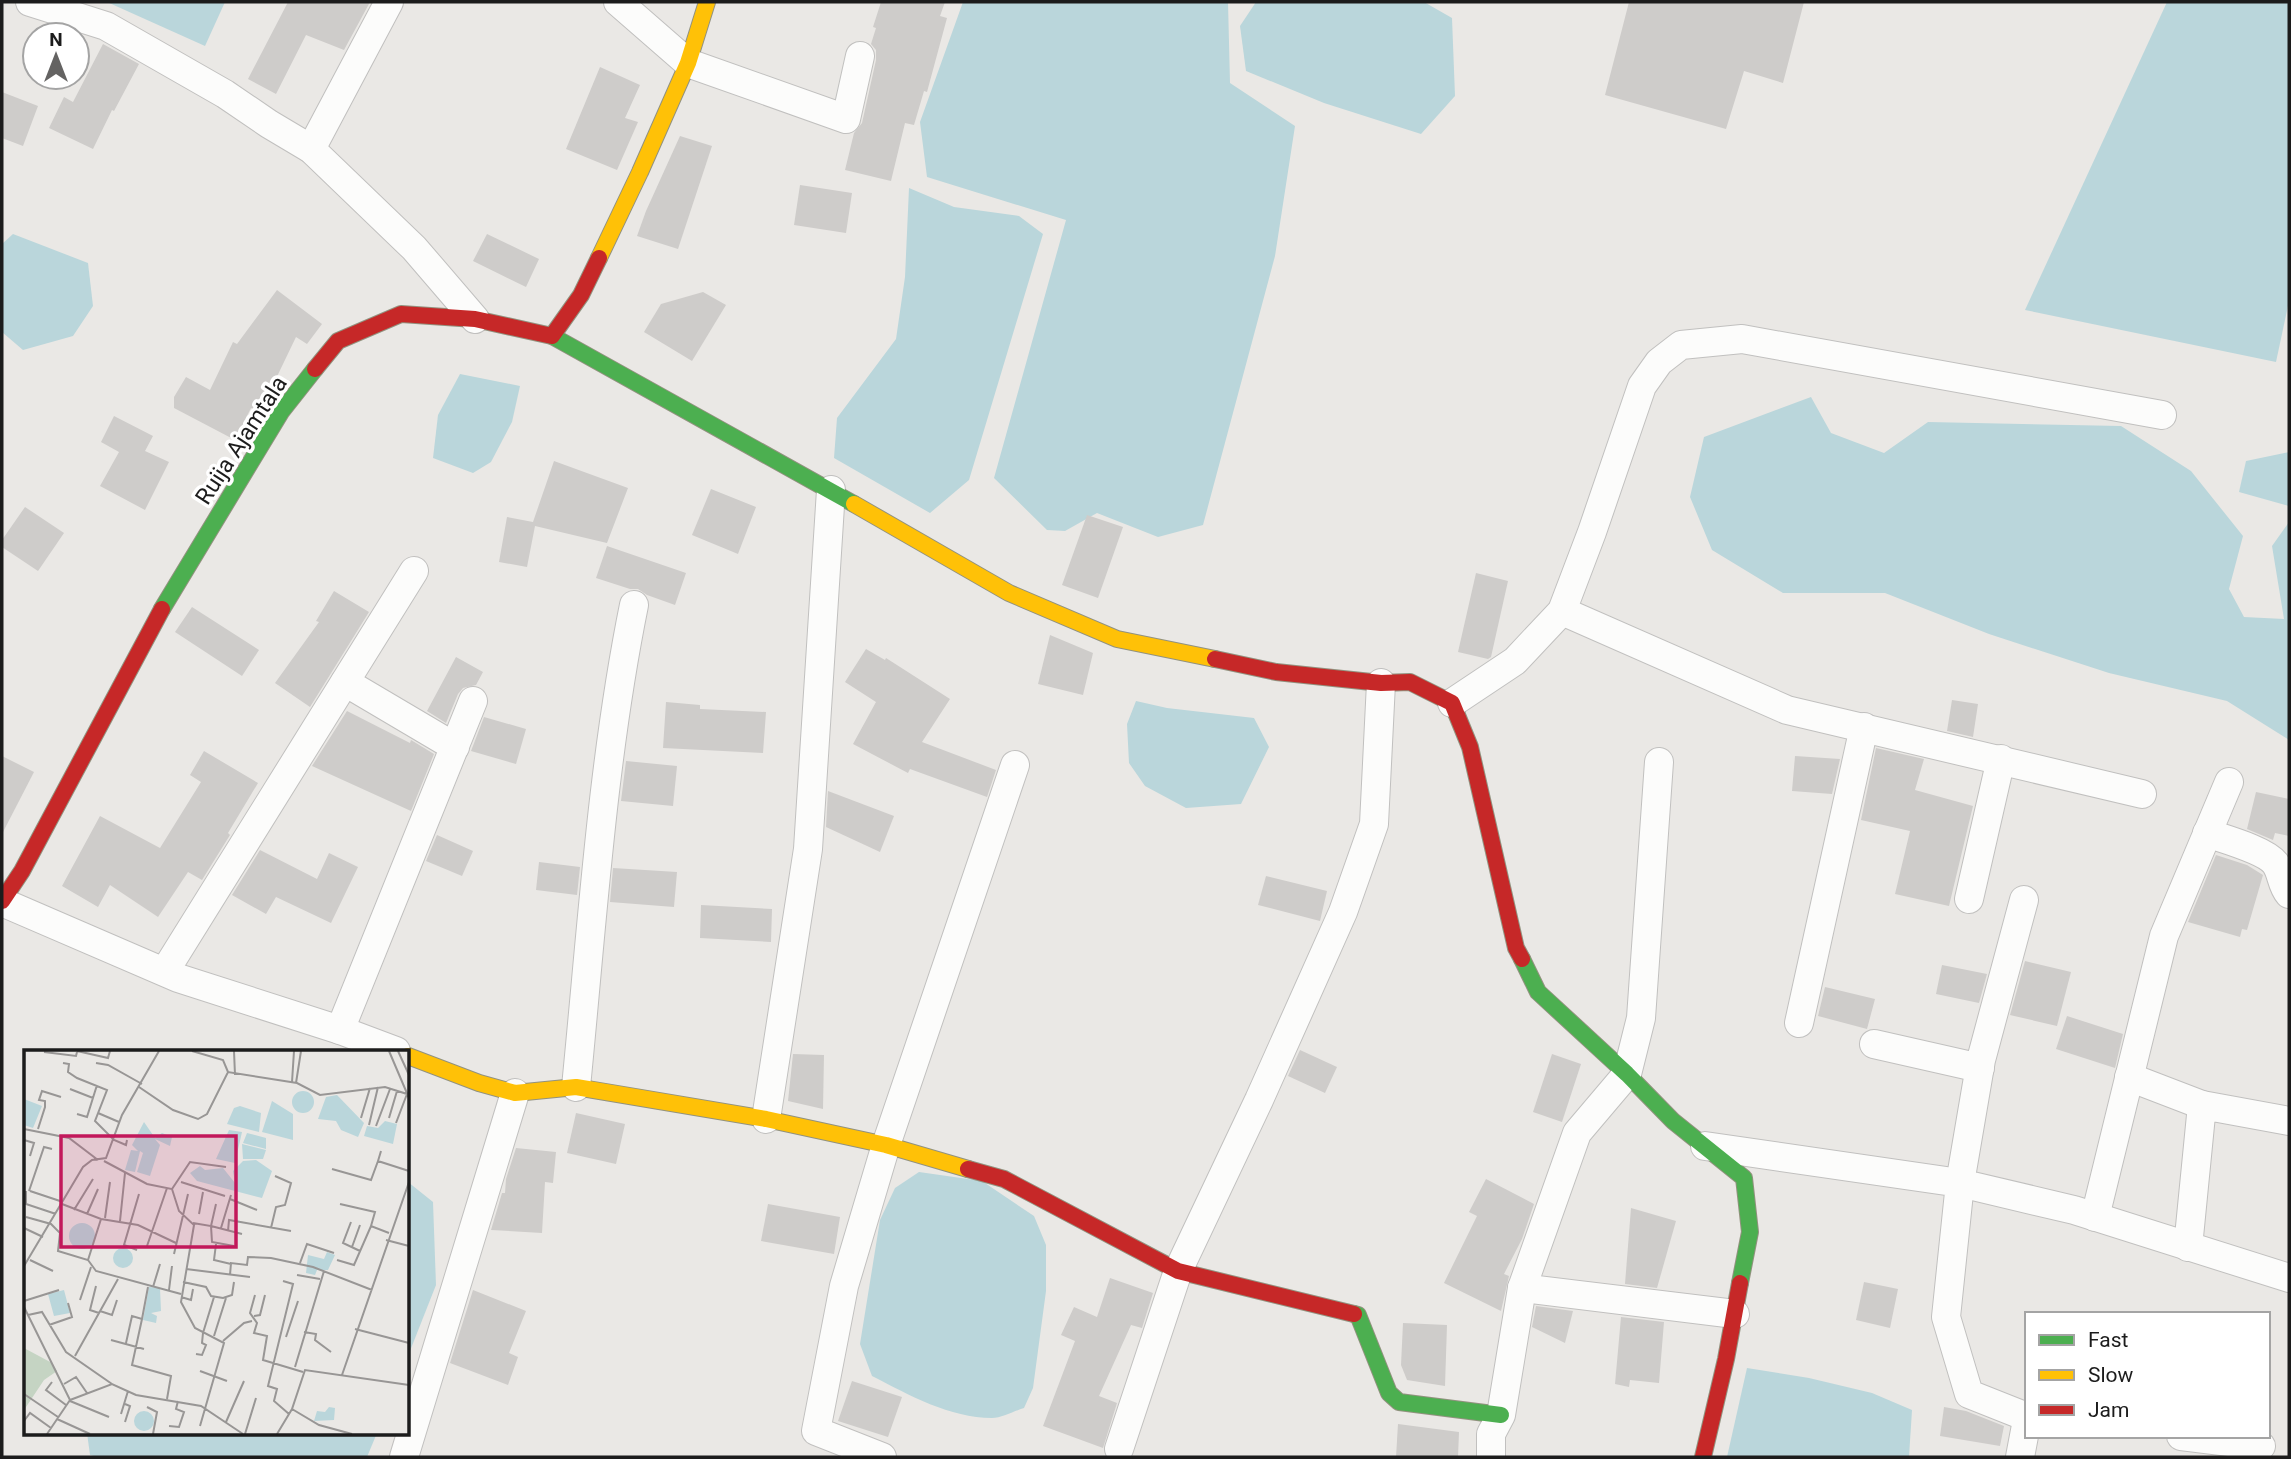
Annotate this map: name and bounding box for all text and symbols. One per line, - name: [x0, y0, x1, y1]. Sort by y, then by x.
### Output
- north arrow: [21, 21, 91, 91]
- text: N: [49, 28, 63, 51]
- street label: Ruija Ajamtala: [190, 371, 293, 509]
- inset map: [24, 1050, 410, 1434]
- legend: [2025, 1312, 2270, 1438]
- text: Fast: [2088, 1328, 2129, 1352]
- text: Slow: [2088, 1363, 2134, 1387]
- text: Jam: [2088, 1398, 2129, 1422]

